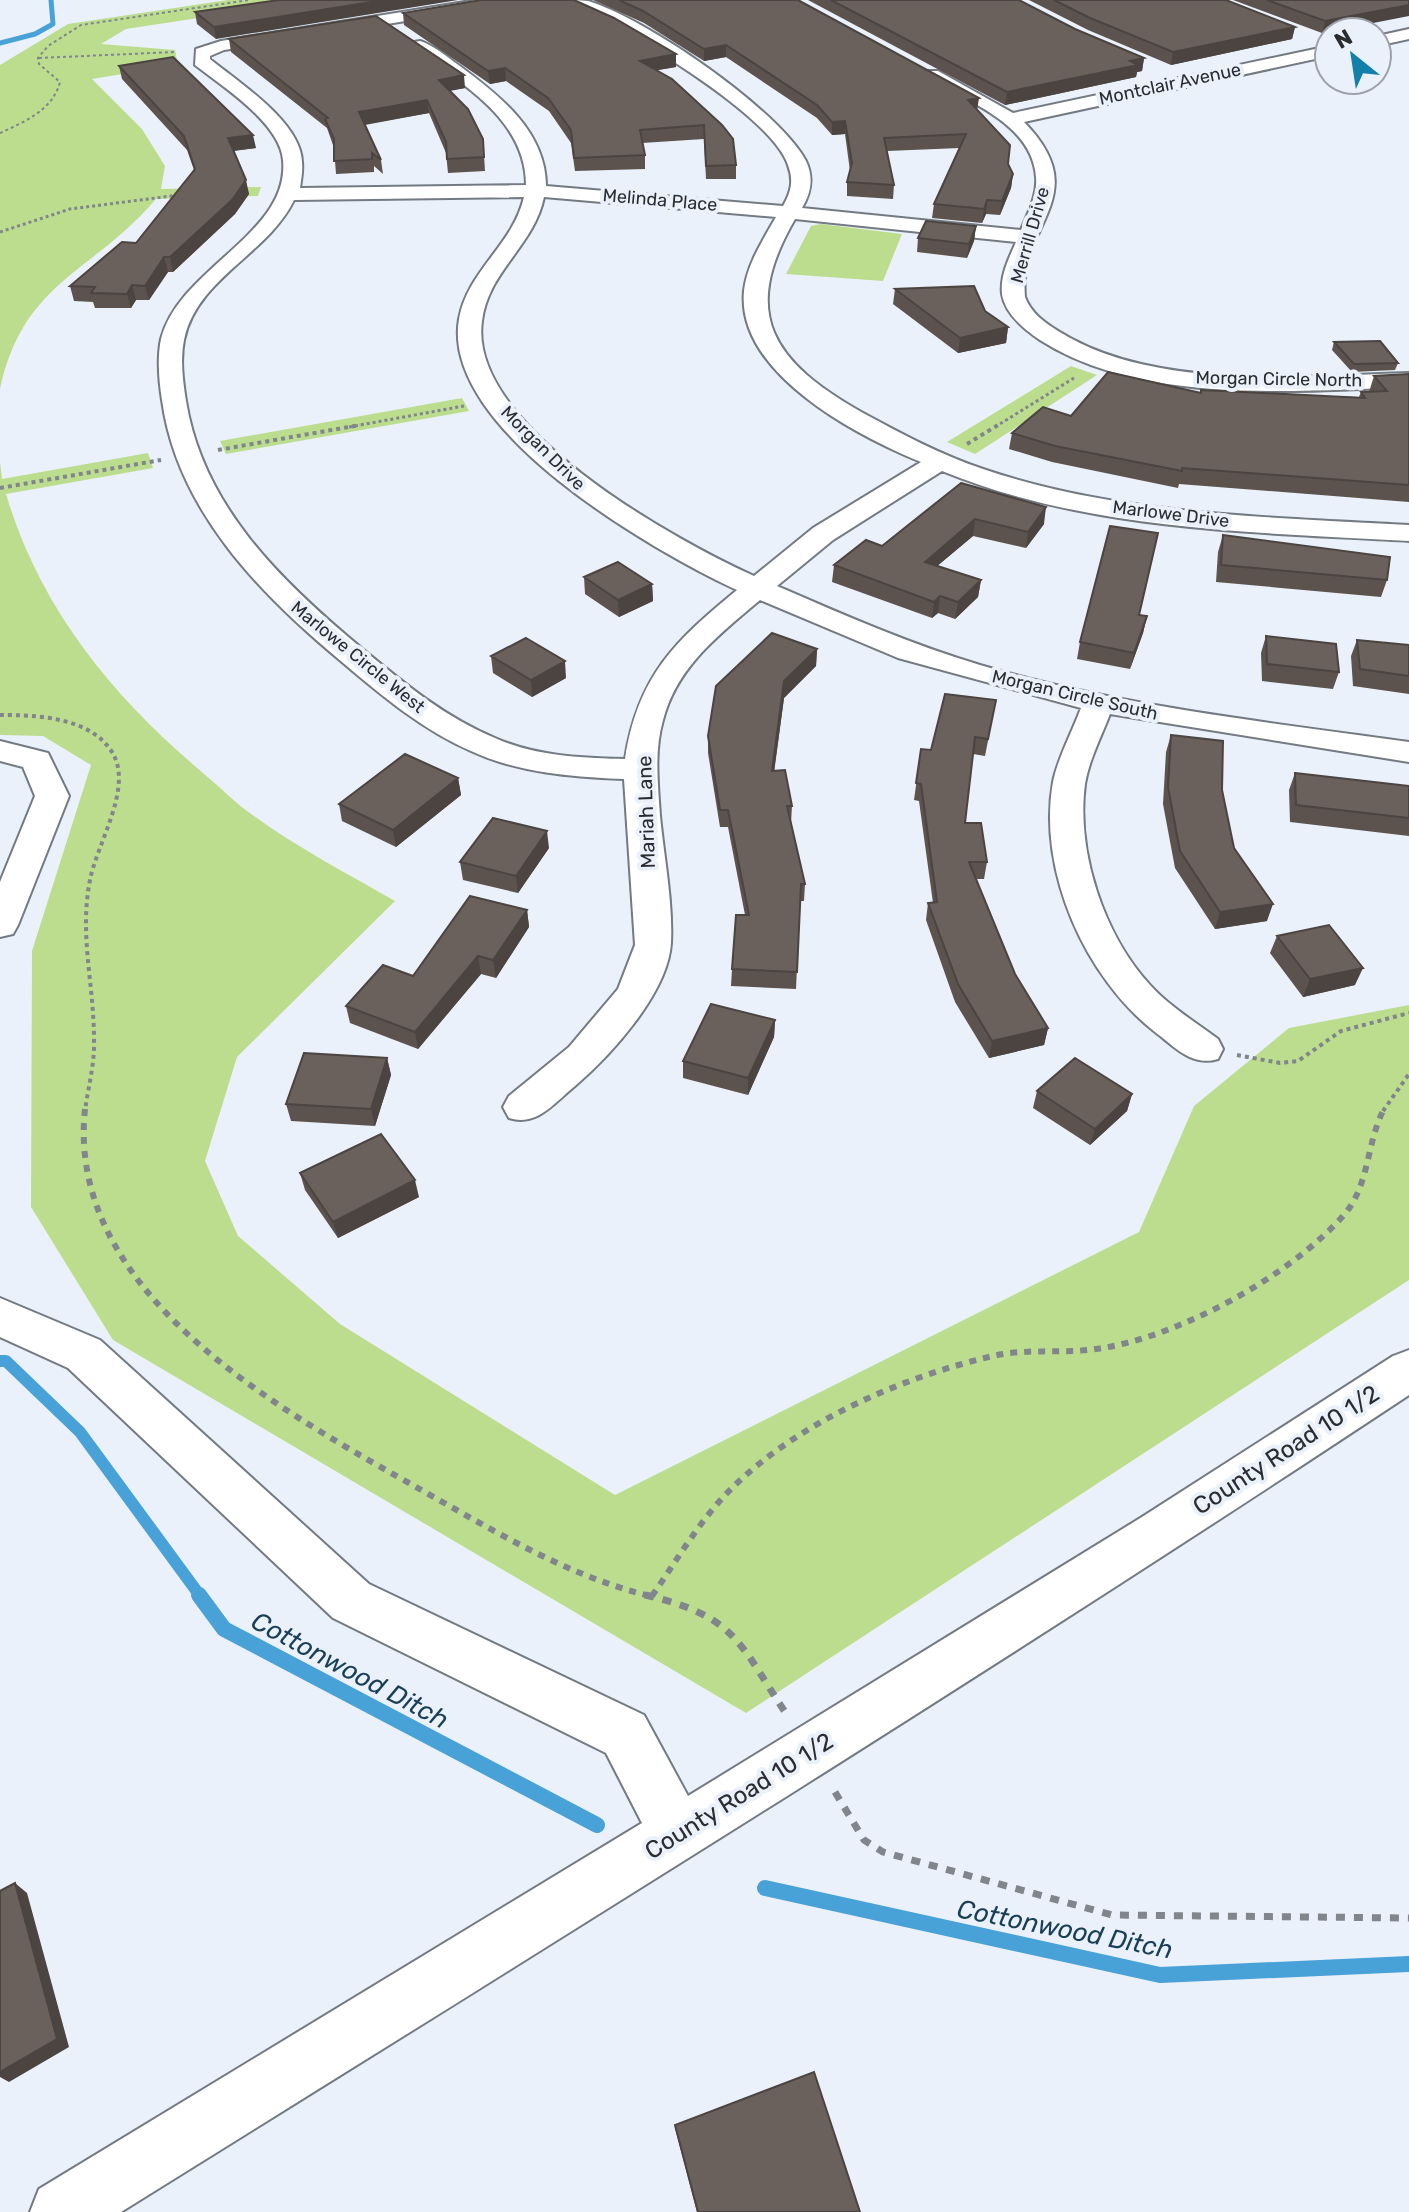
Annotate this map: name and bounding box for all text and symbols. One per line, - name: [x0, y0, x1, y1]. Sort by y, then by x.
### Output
- north arrow: [1313, 16, 1393, 96]
- text: N: [1330, 23, 1357, 55]
- street label: Montclair Avenue: [1097, 58, 1243, 110]
- street label: Melinda Place: [602, 184, 718, 216]
- street label: Merrill Drive: [1006, 184, 1054, 286]
- street label: Morgan Circle North: [1195, 367, 1363, 391]
- street label: Morgan Drive: [496, 401, 590, 495]
- street label: Marlowe Drive: [1111, 496, 1231, 532]
- street label: Marlowe Circle West: [287, 596, 429, 718]
- street label: Morgan Circle South: [990, 665, 1160, 725]
- street label: Mariah Lane: [632, 755, 660, 869]
- street label: County Road 10 1/2: [1188, 1379, 1384, 1521]
- water label: Cottonwood Ditch: [246, 1605, 454, 1736]
- street label: County Road 10 1/2: [640, 1727, 838, 1865]
- water label: Cottonwood Ditch: [955, 1893, 1175, 1966]

